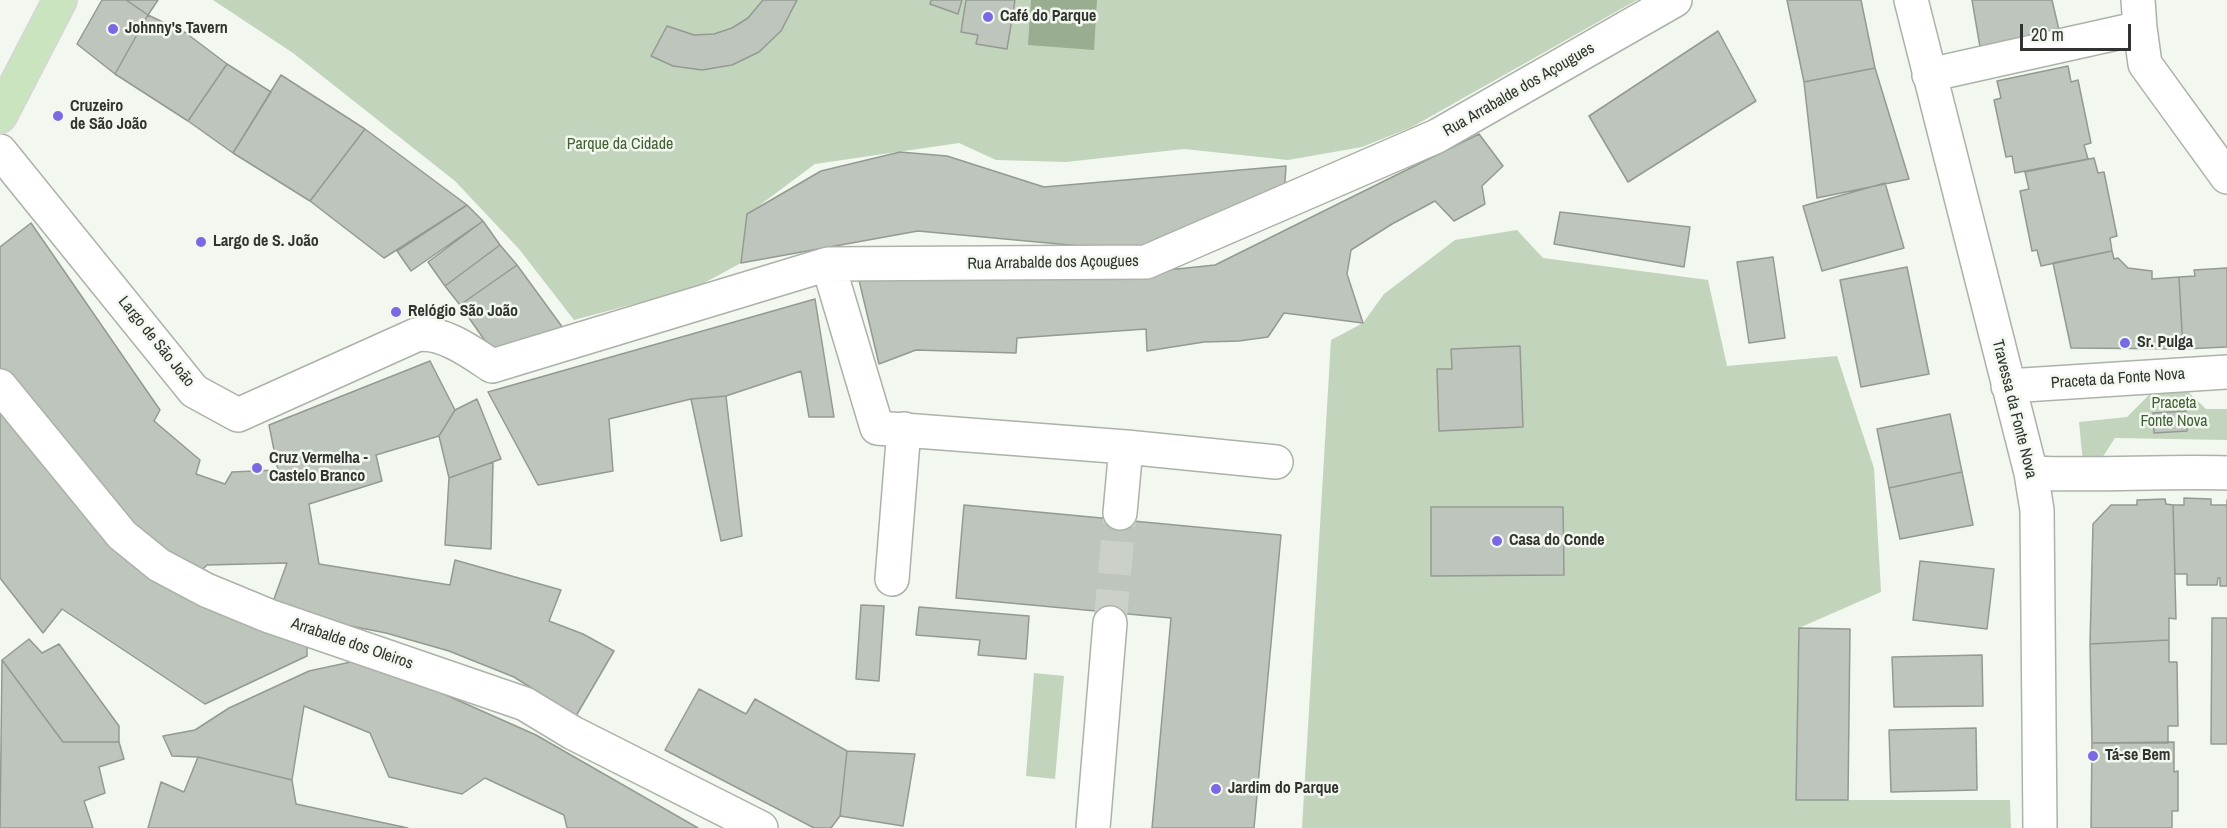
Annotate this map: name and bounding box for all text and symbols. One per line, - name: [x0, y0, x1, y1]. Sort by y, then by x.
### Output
- place label: Café do Parque: [1000, 7, 1096, 27]
- marker: Café do Parque: [981, 10, 995, 24]
- scale bar: [2023, 12, 2134, 50]
- place label: Johnny's Tavern: [125, 19, 228, 39]
- marker: Johnny's Tavern: [106, 22, 120, 36]
- text: 20 m: [2031, 22, 2064, 47]
- street label: Rua Arrabalde dos Açougues: [1440, 39, 1598, 141]
- place label: Cruzeiro de São João: [70, 97, 147, 135]
- marker: Cruzeiro de São João: [51, 109, 65, 123]
- park label: Parque da Cidade: [567, 135, 673, 155]
- place label: Largo de S. João: [213, 232, 319, 252]
- marker: Largo de S. João: [194, 235, 208, 249]
- street label: Rua Arrabalde dos Açougues: [967, 252, 1139, 274]
- street label: Largo de São João: [114, 293, 198, 391]
- place label: Relógio São João: [408, 302, 518, 322]
- marker: Relógio São João: [389, 305, 403, 319]
- place label: Sr. Pulga: [2137, 333, 2193, 353]
- marker: Sr. Pulga: [2118, 336, 2132, 350]
- street label: Travessa da Fonte Nova: [1987, 338, 2041, 480]
- street label: Praceta da Fonte Nova: [2050, 365, 2186, 393]
- park label: Praceta Fonte Nova: [2140, 394, 2208, 432]
- place label: Cruz Vermelha - Castelo Branco: [269, 449, 368, 487]
- marker: Cruz Vermelha - Castelo Branco: [250, 461, 264, 475]
- place label: Casa do Conde: [1509, 531, 1605, 551]
- marker: Casa do Conde: [1490, 534, 1504, 548]
- street label: Arrabalde dos Oleiros: [289, 614, 415, 674]
- place label: Tá-se Bem: [2105, 746, 2170, 766]
- marker: Tá-se Bem: [2086, 749, 2100, 763]
- place label: Jardim do Parque: [1228, 779, 1339, 799]
- marker: Jardim do Parque: [1209, 782, 1223, 796]

